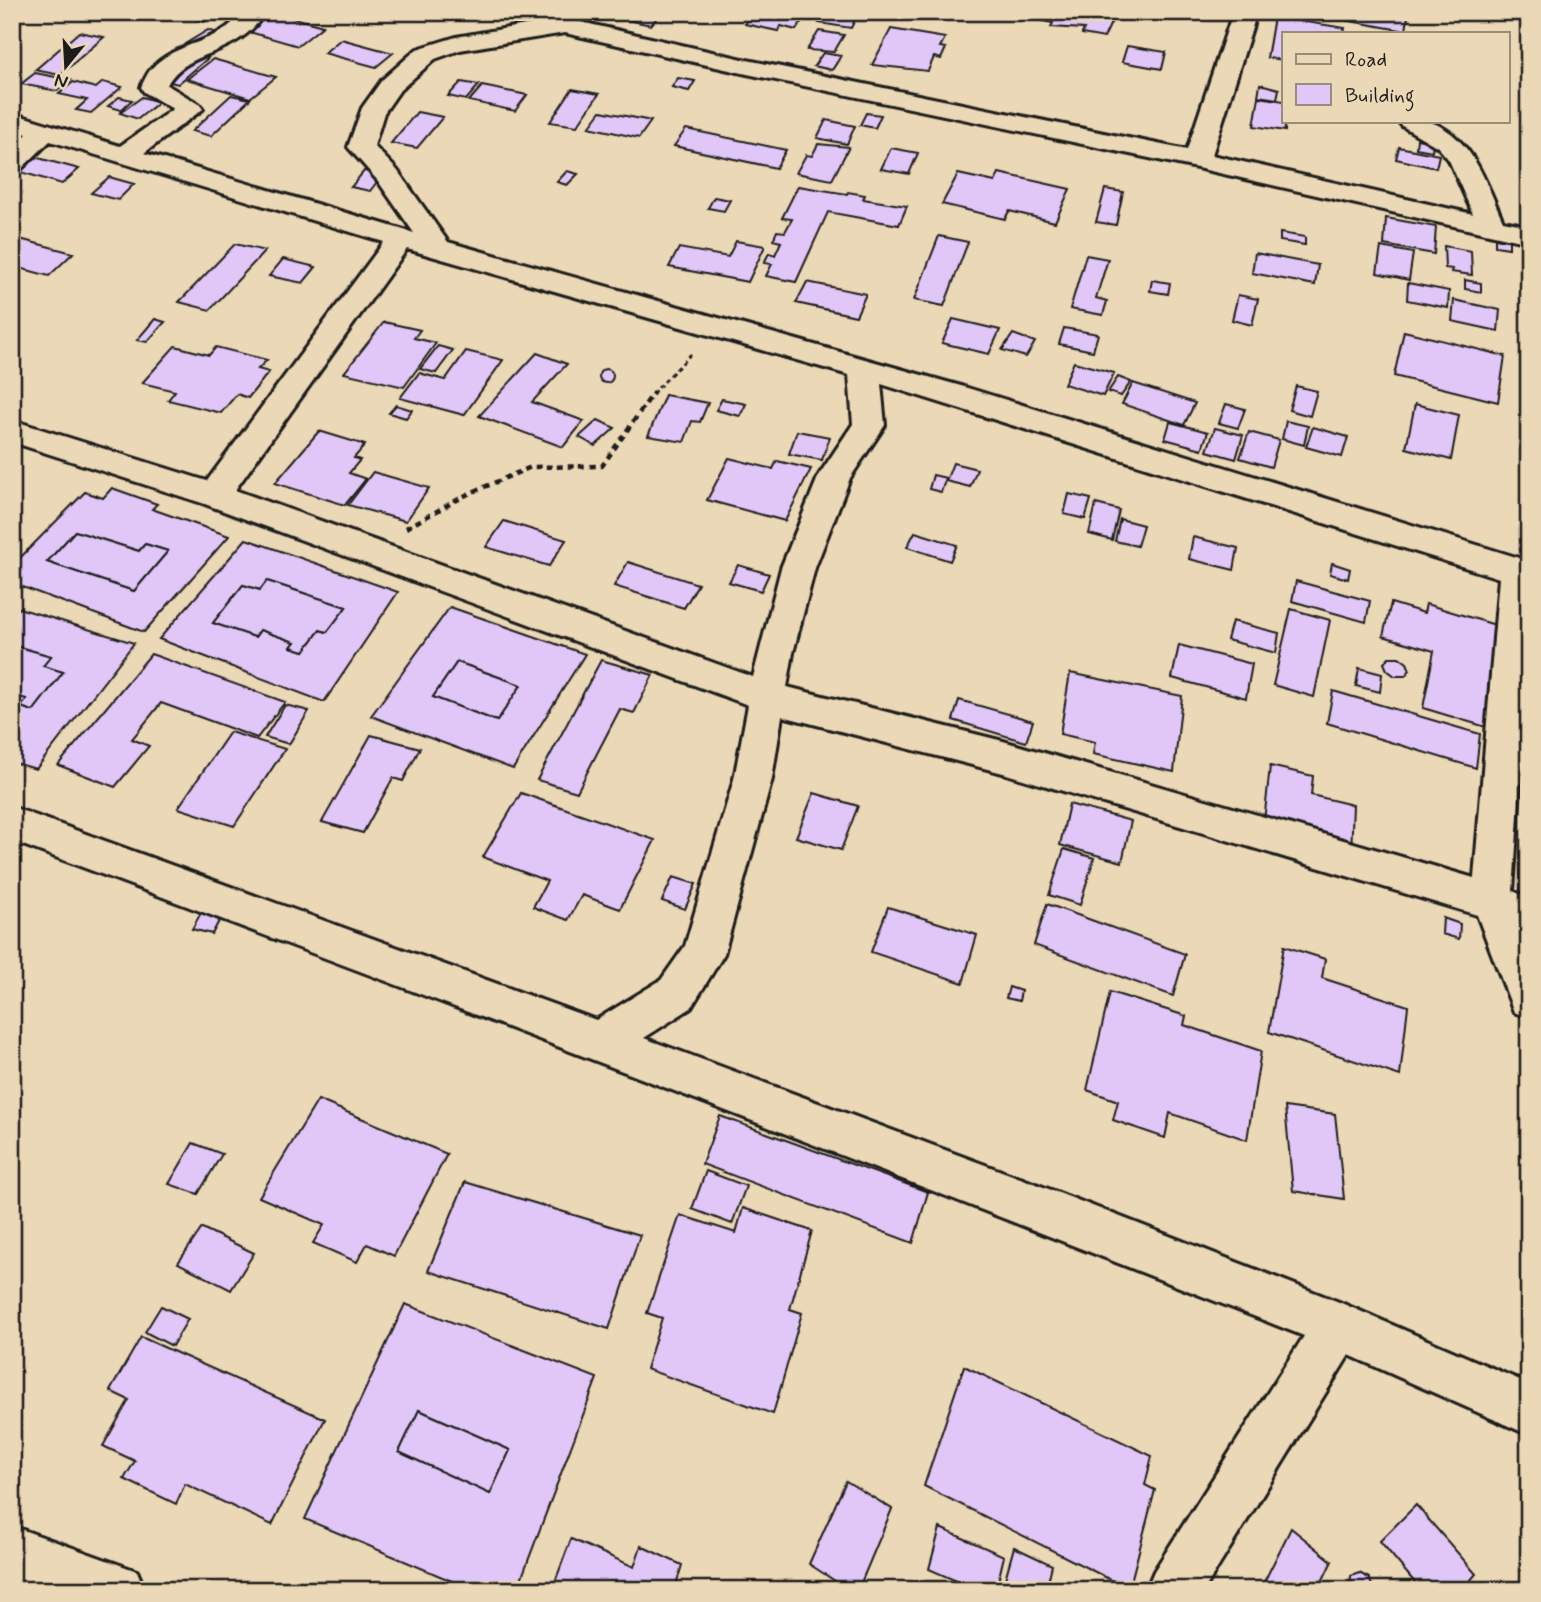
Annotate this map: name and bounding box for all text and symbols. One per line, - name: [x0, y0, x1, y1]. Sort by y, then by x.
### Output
- north arrow: [32, 32, 102, 102]
- legend: [1282, 32, 1510, 122]
- text: Road: [1345, 46, 1387, 74]
- text: N: [51, 67, 71, 95]
- text: Building: [1345, 82, 1415, 112]

